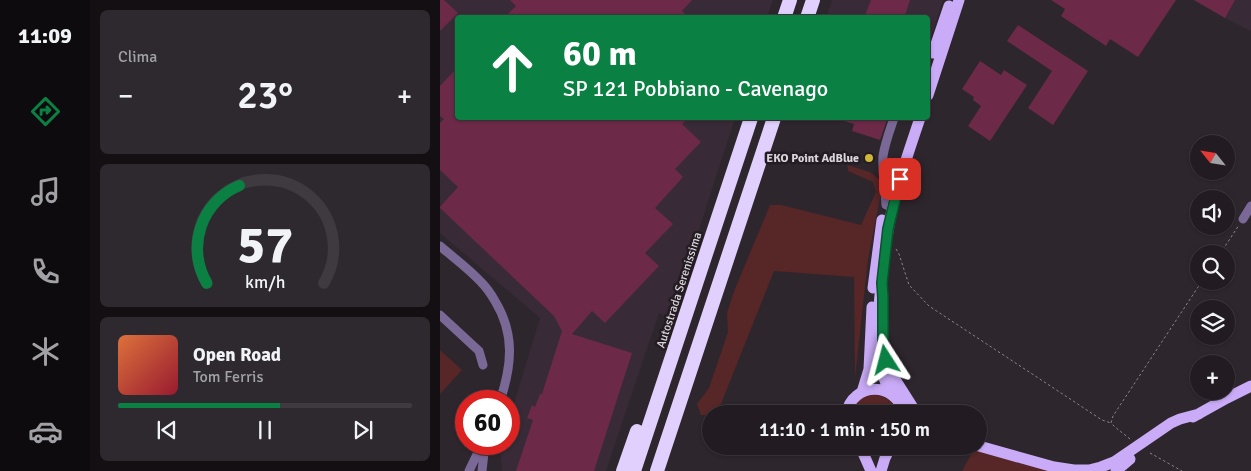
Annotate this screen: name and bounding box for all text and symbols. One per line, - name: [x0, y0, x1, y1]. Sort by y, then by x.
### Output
- text: 11:09: [18, 22, 72, 49]
- text: 60 m: [563, 32, 637, 75]
- icon: ahead: [480, 35, 545, 100]
- text: Clima: [118, 47, 157, 67]
- text: 23°: [237, 72, 293, 119]
- text: SP 121 Pobbiano - Cavenago: [563, 75, 828, 102]
- text: −: [118, 79, 133, 113]
- text: +: [397, 79, 412, 113]
- icon: directions: [28, 94, 63, 129]
- north arrow: [1190, 135, 1235, 180]
- map controls: [1190, 135, 1235, 400]
- place label: EKO Point AdBlue: [766, 151, 859, 166]
- marker: EKO Point AdBlue: [863, 152, 875, 164]
- pin: [879, 158, 921, 200]
- icon: arrive: [886, 165, 914, 193]
- icon: music: [28, 174, 63, 209]
- button: sound: [1190, 190, 1235, 235]
- text: 57: [237, 213, 293, 277]
- street label: Autostrada Serenissima: [654, 230, 705, 350]
- button: search: [1190, 245, 1235, 290]
- icon: phone: [28, 254, 63, 289]
- text: km/h: [245, 271, 285, 293]
- button: layers: [1190, 300, 1235, 345]
- position arrow: [859, 333, 911, 385]
- icon: climate: [28, 334, 63, 369]
- text: Open Road: [193, 343, 281, 367]
- button: +: [1190, 355, 1235, 400]
- text: Tom Ferris: [193, 367, 263, 387]
- speed limit sign: 60: [455, 390, 520, 455]
- icon: car: [28, 414, 63, 449]
- icon: previous: [153, 416, 181, 444]
- icon: pause: [251, 416, 279, 444]
- icon: next: [349, 416, 377, 444]
- text: 11:10 · 1 min · 150 m: [759, 418, 930, 442]

